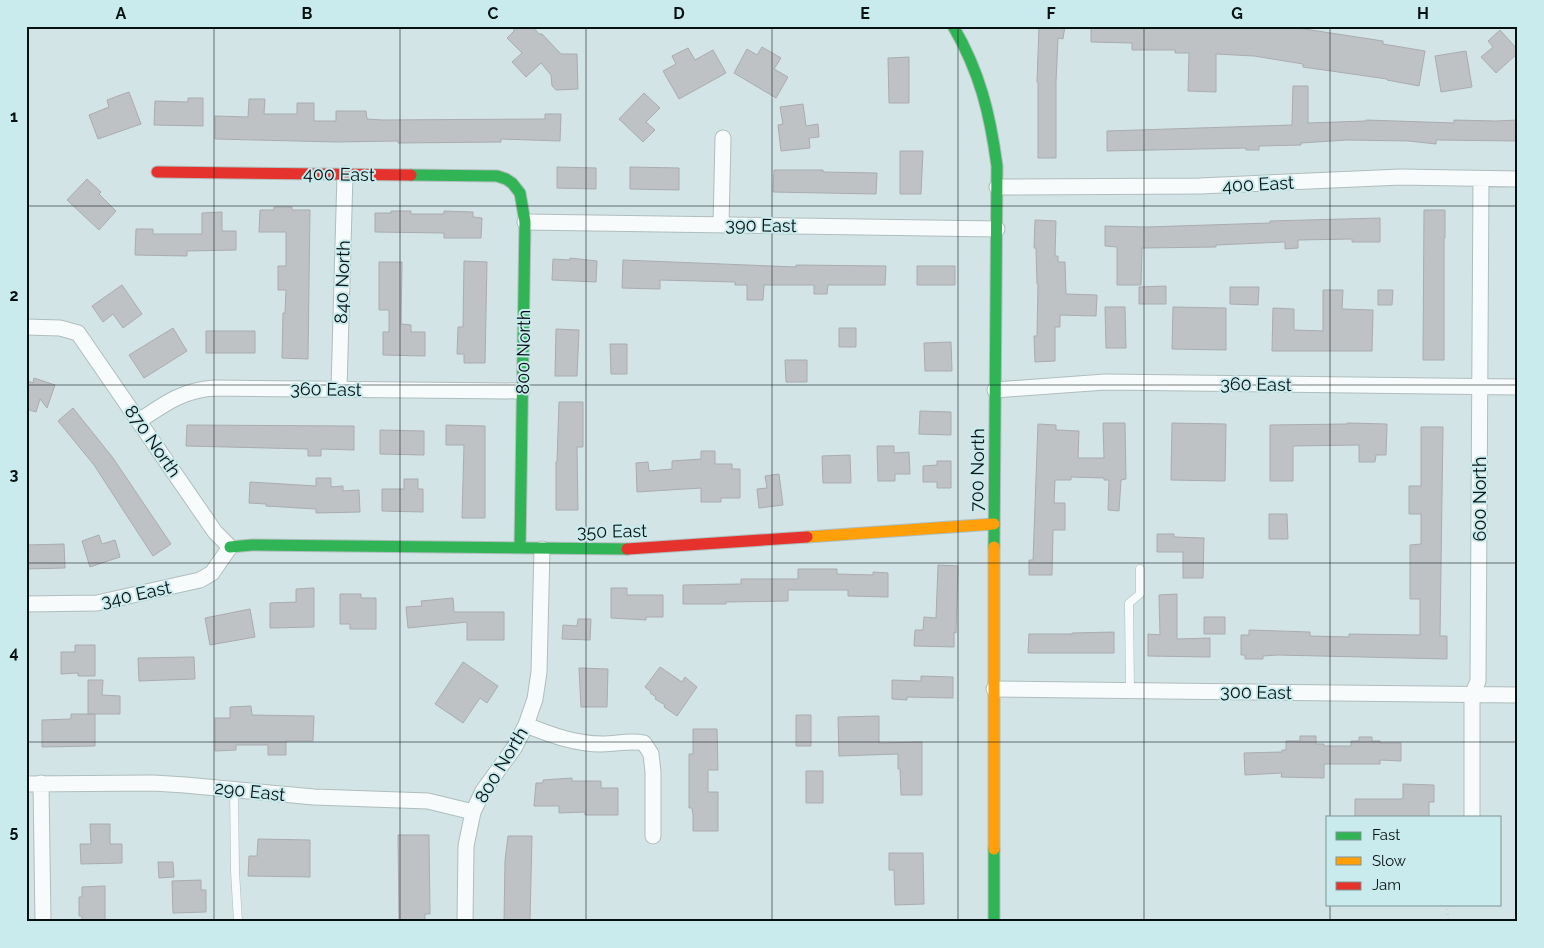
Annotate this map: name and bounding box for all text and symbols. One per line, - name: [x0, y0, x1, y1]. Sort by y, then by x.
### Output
- text: A: [116, 4, 127, 23]
- text: B: [302, 4, 313, 23]
- text: C: [488, 4, 499, 23]
- text: D: [673, 4, 685, 23]
- text: E: [860, 4, 870, 23]
- text: F: [1046, 4, 1056, 23]
- text: G: [1231, 4, 1243, 23]
- text: H: [1417, 4, 1429, 23]
- text: 1: [10, 107, 18, 126]
- street label: 400 East: [303, 163, 375, 185]
- street label: 400 East: [1222, 172, 1294, 196]
- street label: 390 East: [725, 214, 797, 236]
- street label: 840 North: [330, 240, 354, 324]
- text: 2: [9, 286, 19, 305]
- street label: 800 North: [512, 310, 534, 394]
- street label: 360 East: [1220, 373, 1292, 395]
- street label: 360 East: [290, 378, 362, 400]
- street label: 870 North: [121, 401, 185, 481]
- street label: 700 North: [966, 428, 988, 512]
- street label: 600 North: [1469, 457, 1490, 541]
- text: 3: [10, 465, 19, 484]
- street label: 350 East: [577, 520, 647, 542]
- street label: 340 East: [99, 576, 173, 612]
- text: 4: [9, 643, 19, 662]
- street label: 300 East: [1220, 681, 1292, 703]
- street label: 800 North: [470, 723, 532, 807]
- street label: 290 East: [214, 777, 286, 805]
- legend: [1326, 816, 1502, 906]
- text: 5: [10, 822, 19, 841]
- text: Fast: [1372, 826, 1400, 844]
- text: Slow: [1372, 852, 1406, 870]
- text: Jam: [1372, 876, 1401, 894]

